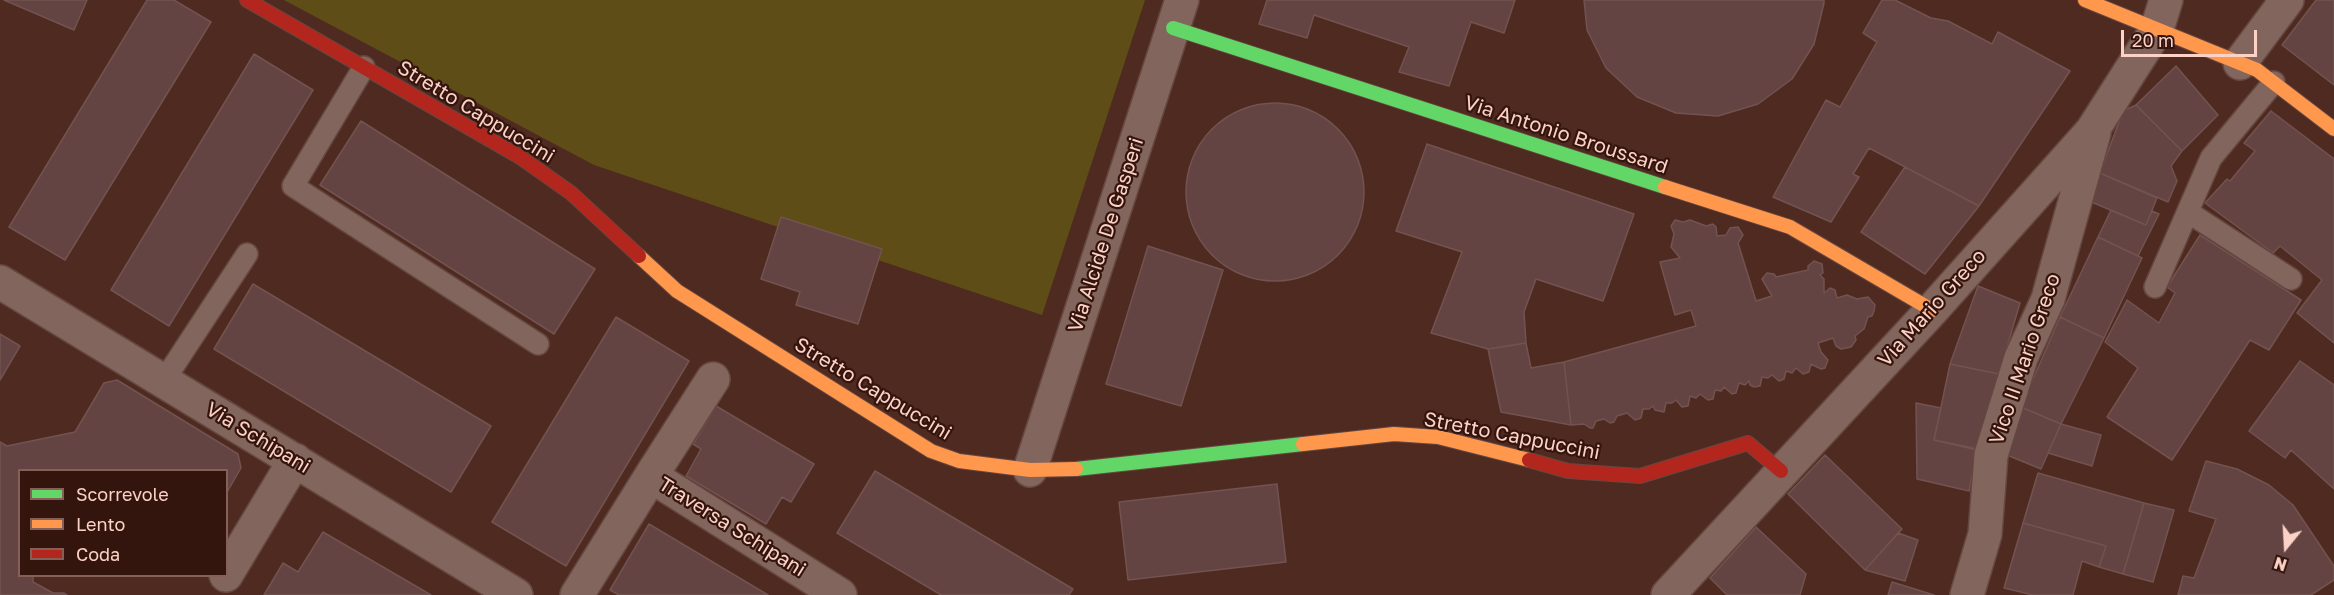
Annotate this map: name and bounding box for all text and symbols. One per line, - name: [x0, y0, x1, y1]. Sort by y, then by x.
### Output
- scale bar: [2124, 18, 2260, 56]
- text: 20 m: [2132, 29, 2174, 51]
- street label: Stretto Cappuccini: [393, 56, 559, 168]
- street label: Via Antonio Broussard: [1461, 91, 1671, 179]
- street label: Via Alcide De Gasperi: [1063, 135, 1149, 335]
- street label: Via Mario Greco: [1873, 244, 1991, 372]
- street label: Vico II Mario Greco: [1985, 270, 2065, 448]
- street label: Stretto Cappuccini: [790, 333, 956, 445]
- street label: Via Schipani: [201, 397, 315, 479]
- street label: Stretto Cappuccini: [1422, 407, 1602, 465]
- legend: [18, 469, 228, 577]
- street label: Traversa Schipani: [654, 472, 810, 582]
- text: Scorrevole: [76, 483, 169, 505]
- text: Lento: [76, 513, 125, 535]
- north arrow: [2256, 517, 2316, 577]
- text: Coda: [76, 543, 120, 565]
- text: N: [2272, 553, 2289, 576]

